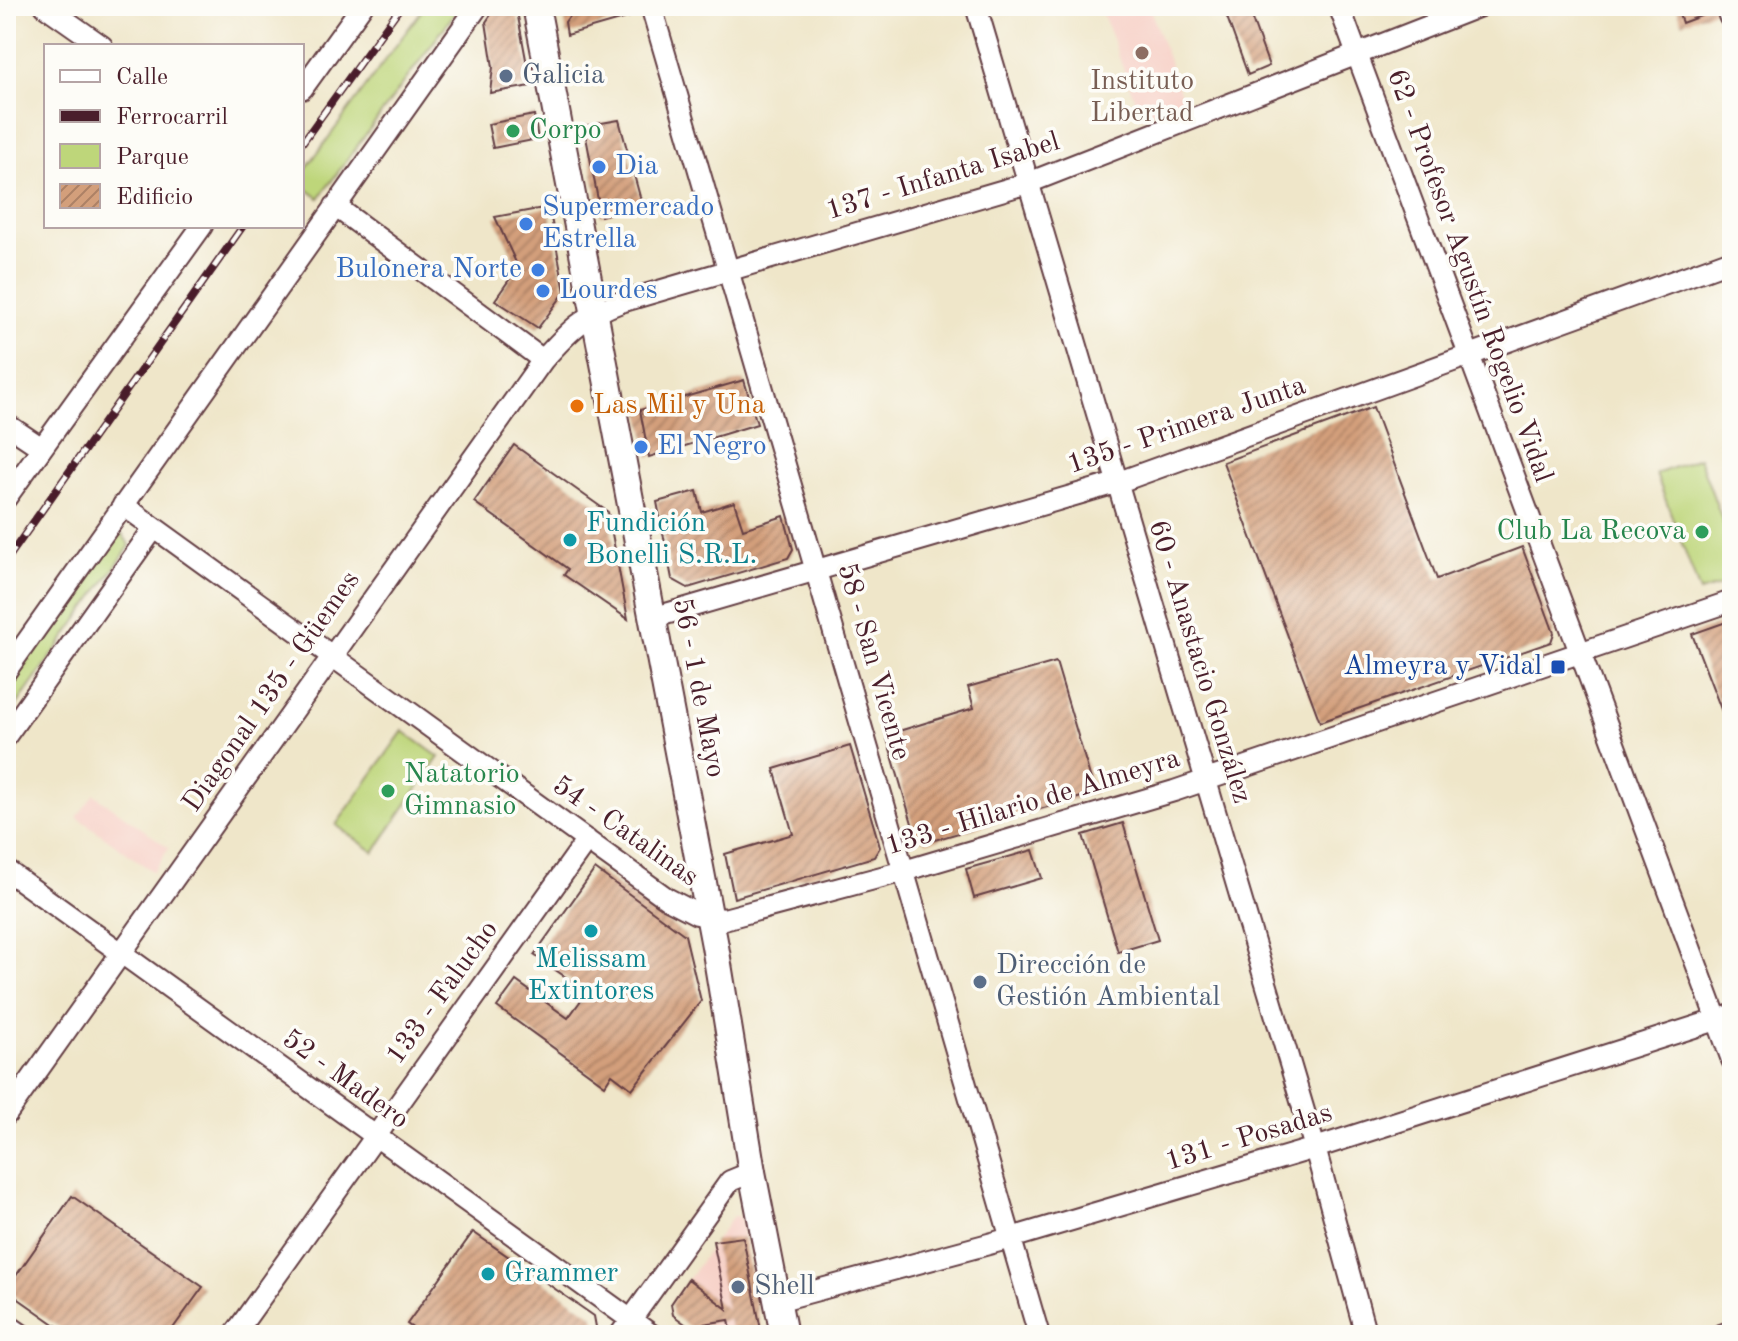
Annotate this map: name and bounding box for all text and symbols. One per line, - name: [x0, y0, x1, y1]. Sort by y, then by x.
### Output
- legend: [44, 44, 304, 228]
- marker: Instituto Libertad: [1133, 44, 1151, 62]
- place label: Galicia: [522, 62, 605, 90]
- text: Calle: [116, 66, 168, 90]
- street label: 62 - Profesor Agustín Rogelio Vidal: [1381, 66, 1557, 486]
- marker: Galicia: [497, 67, 515, 85]
- place label: Instituto Libertad: [1090, 68, 1194, 128]
- text: Ferrocarril: [116, 106, 228, 130]
- place label: Corpo: [529, 117, 602, 145]
- marker: Corpo: [504, 122, 522, 140]
- street label: 137 - Infanta Isabel: [823, 128, 1063, 226]
- text: Parque: [116, 146, 189, 170]
- place label: Dia: [615, 153, 658, 181]
- marker: Dia: [590, 158, 608, 176]
- text: Edificio: [116, 186, 193, 210]
- place label: Supermercado Estrella: [542, 194, 714, 254]
- marker: Supermercado Estrella: [517, 215, 535, 233]
- place label: Bulonera Norte: [336, 256, 522, 284]
- marker: Bulonera Norte: [529, 261, 547, 279]
- place label: Lourdes: [559, 277, 658, 305]
- marker: Lourdes: [534, 282, 552, 300]
- street label: 135 - Primera Junta: [1064, 372, 1310, 480]
- place label: Las Mil y Una: [593, 392, 766, 420]
- marker: Las Mil y Una: [568, 397, 586, 415]
- place label: El Negro: [657, 433, 767, 461]
- marker: El Negro: [632, 438, 650, 456]
- place label: Fundición Bonelli S.R.L.: [586, 510, 757, 570]
- street label: 60 - Anastacio González: [1143, 517, 1255, 807]
- place label: Club La Recova: [1496, 518, 1686, 546]
- marker: Club La Recova: [1693, 523, 1711, 541]
- marker: Fundición Bonelli S.R.L.: [561, 531, 579, 549]
- street label: 58 - San Vicente: [831, 560, 915, 764]
- street label: Diagonal 135 - Güemes: [178, 567, 366, 817]
- street label: 56 - 1 de Mayo: [667, 596, 729, 780]
- place label: Almeyra y Vidal: [1343, 653, 1542, 681]
- marker: Almeyra y Vidal: [1549, 658, 1567, 676]
- street label: 133 - Hilario de Almeyra: [883, 745, 1184, 861]
- place label: Natatorio Gimnasio: [404, 761, 520, 821]
- street label: 54 - Catalinas: [547, 772, 703, 892]
- marker: Natatorio Gimnasio: [379, 782, 397, 800]
- street label: 133 - Falucho: [382, 916, 504, 1070]
- marker: Melissam Extintores: [582, 922, 600, 940]
- place label: Melissam Extintores: [528, 946, 654, 1006]
- place label: Dirección de Gestión Ambiental: [996, 952, 1220, 1012]
- marker: Dirección de Gestión Ambiental: [971, 973, 989, 991]
- street label: 52 - Madero: [277, 1025, 413, 1135]
- street label: 131 - Posadas: [1162, 1099, 1336, 1177]
- place label: Grammer: [504, 1260, 618, 1288]
- marker: Grammer: [479, 1265, 497, 1283]
- place label: Shell: [754, 1273, 815, 1301]
- marker: Shell: [729, 1278, 747, 1296]

